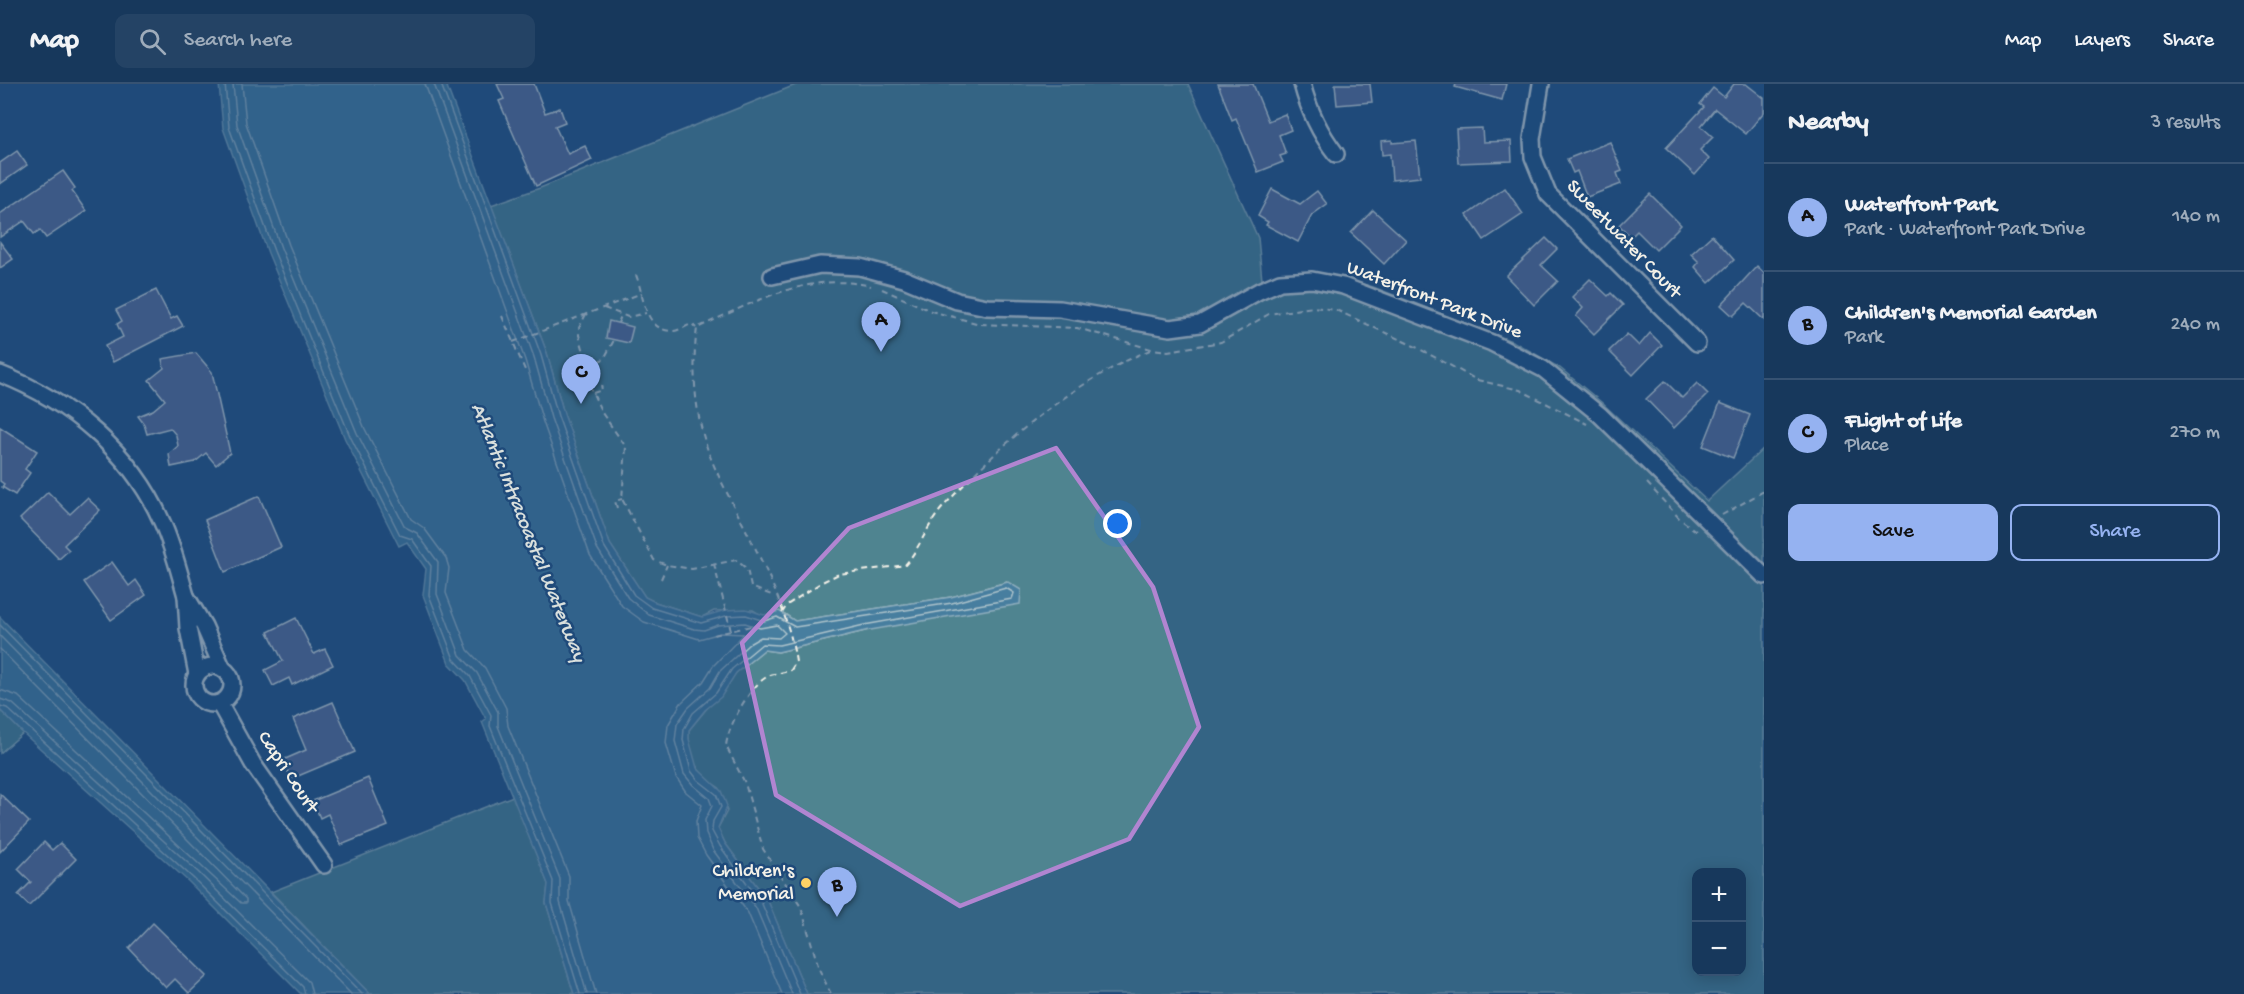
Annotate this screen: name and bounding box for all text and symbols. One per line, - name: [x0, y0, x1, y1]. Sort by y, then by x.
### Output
- search box: [115, 14, 535, 68]
- text: Map: [30, 25, 79, 58]
- icon: search: [136, 25, 169, 58]
- text: Search here: [184, 28, 292, 54]
- text: Map: [2005, 29, 2041, 54]
- text: Layers: [2074, 29, 2130, 54]
- text: Share: [2163, 29, 2214, 54]
- text: Nearby: [1788, 108, 1869, 139]
- text: 3 results: [2151, 112, 2220, 135]
- street label: Sweetwater Court: [1560, 176, 1687, 306]
- text: Waterfront Park: [1845, 193, 1997, 219]
- text: A: [1802, 206, 1813, 229]
- text: 140 m: [2172, 206, 2220, 229]
- text: Park · Waterfront Park Drive: [1845, 219, 2085, 242]
- street label: Waterfront Park Drive: [1343, 257, 1526, 345]
- text: Children's Memorial Garden: [1845, 301, 2097, 327]
- pin: A: [862, 302, 900, 352]
- text: B: [1802, 314, 1813, 337]
- text: 240 m: [2170, 314, 2220, 337]
- text: Park: [1845, 327, 1883, 350]
- pin: C: [562, 354, 600, 404]
- water label: Atlantic Intracoastal Waterway: [464, 400, 591, 668]
- text: FLight of Life: [1845, 409, 1962, 435]
- text: C: [1802, 422, 1813, 445]
- text: 270 m: [2170, 422, 2220, 445]
- text: Place: [1845, 435, 1889, 458]
- button: Save: [1788, 504, 1998, 561]
- button: Share: [2010, 504, 2220, 561]
- your location: [1103, 509, 1132, 538]
- street label: Capri Court: [251, 728, 324, 820]
- place label: Children's Memorial: [713, 861, 795, 907]
- pin: B: [818, 868, 856, 917]
- map controls: [1692, 868, 1746, 976]
- button: +: [1692, 868, 1746, 922]
- marker: Children's Memorial: [799, 876, 813, 890]
- button: −: [1692, 922, 1746, 976]

